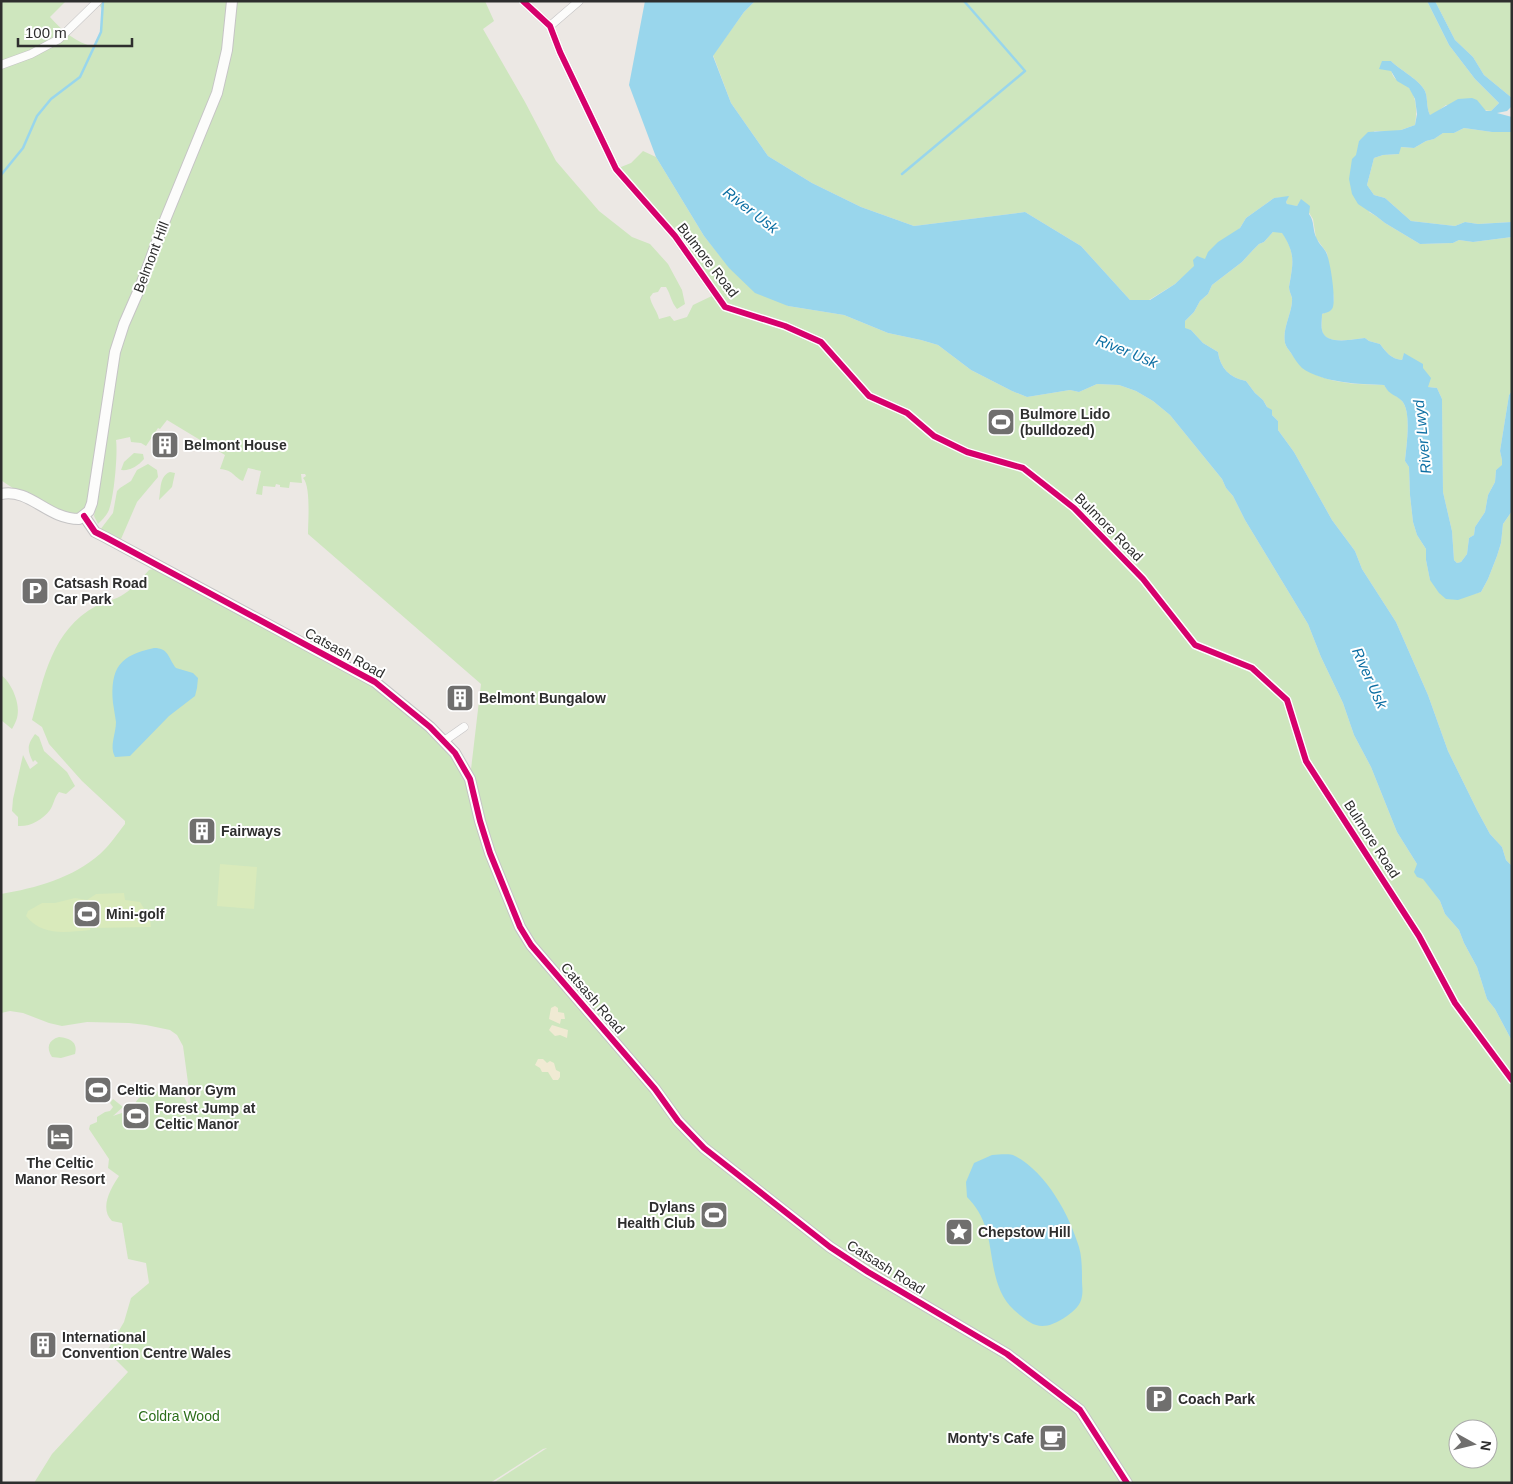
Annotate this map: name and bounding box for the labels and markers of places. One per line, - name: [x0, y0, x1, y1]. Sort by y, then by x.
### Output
- place label: Bulmore Lido (bulldozed): [1020, 406, 1110, 438]
- sports icon: Bulmore Lido (bulldozed): [986, 407, 1016, 437]
- building icon: Belmont House: [150, 430, 180, 460]
- place label: Belmont House: [184, 437, 287, 453]
- place label: Catsash Road Car Park: [54, 575, 147, 607]
- parking icon: Catsash Road Car Park: [20, 576, 50, 606]
- building icon: Belmont Bungalow: [445, 683, 475, 713]
- place label: Belmont Bungalow: [479, 690, 606, 706]
- building icon: Fairways: [187, 816, 217, 846]
- place label: Fairways: [221, 823, 281, 839]
- sports icon: Mini-golf: [72, 899, 102, 929]
- place label: Mini-golf: [106, 906, 165, 922]
- sports icon: Celtic Manor Gym: [83, 1075, 113, 1105]
- place label: Celtic Manor Gym: [117, 1082, 236, 1098]
- place label: Forest Jump at Celtic Manor: [155, 1100, 256, 1132]
- sports icon: Forest Jump at Celtic Manor: [121, 1101, 151, 1131]
- hotel icon: The Celtic Manor Resort: [45, 1122, 75, 1152]
- place label: The Celtic Manor Resort: [15, 1155, 105, 1187]
- place label: Dylans Health Club: [617, 1199, 695, 1231]
- sports icon: Dylans Health Club: [699, 1200, 729, 1230]
- place icon: Chepstow Hill: [944, 1217, 974, 1247]
- place label: Chepstow Hill: [978, 1224, 1071, 1240]
- place label: International Convention Centre Wales: [62, 1329, 231, 1361]
- building icon: International Convention Centre Wales: [28, 1330, 58, 1360]
- parking icon: Coach Park: [1144, 1384, 1174, 1414]
- place label: Coach Park: [1178, 1391, 1255, 1407]
- cafe icon: Monty's Cafe: [1038, 1423, 1068, 1453]
- place label: Monty's Cafe: [947, 1430, 1034, 1446]

